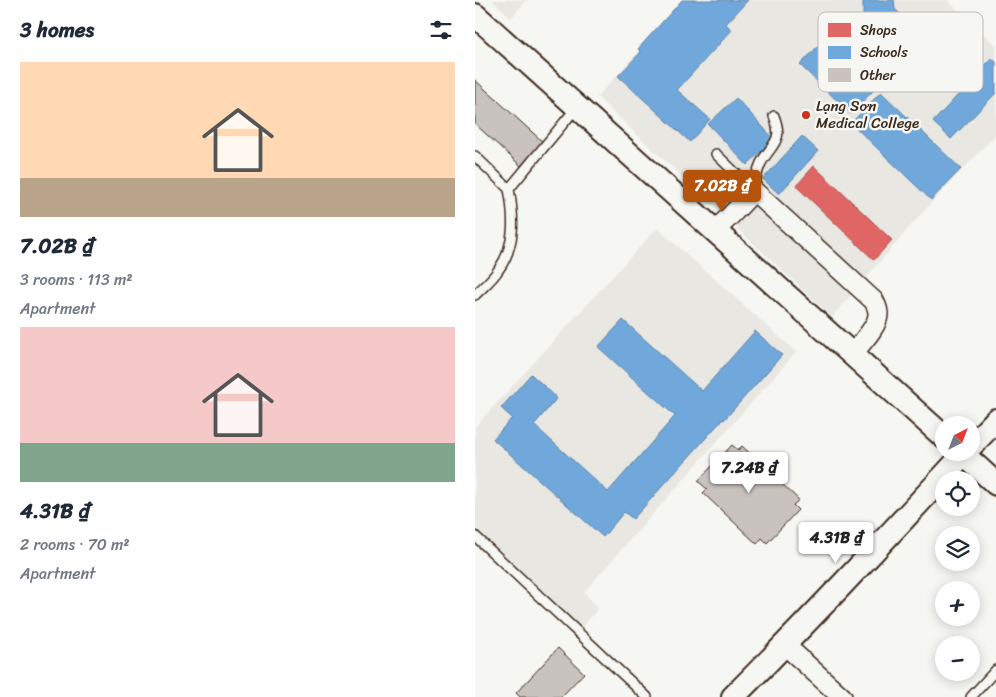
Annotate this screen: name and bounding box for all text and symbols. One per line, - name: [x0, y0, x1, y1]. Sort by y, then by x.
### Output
- text: 3 homes: [20, 11, 94, 49]
- legend: [818, 12, 983, 92]
- icon: filters: [427, 16, 455, 44]
- text: Shops: [860, 18, 897, 43]
- text: Schools: [860, 40, 908, 65]
- text: Other: [860, 63, 897, 88]
- place label: Lạng Sơn Medical College: [816, 93, 919, 136]
- icon: home: [193, 95, 283, 185]
- marker: Lạng Sơn Medical College: [800, 109, 812, 121]
- pin: 7.02B ₫: [676, 170, 768, 212]
- text: 7.02B ₫: [694, 171, 750, 200]
- text: 7.02B ₫: [20, 227, 94, 265]
- text: 3 rooms · 113 m²: [20, 265, 132, 294]
- text: Apartment: [20, 294, 96, 323]
- icon: home: [193, 360, 283, 450]
- north arrow: [935, 416, 980, 461]
- map controls: [935, 416, 980, 681]
- pin: 7.24B ₫: [703, 452, 795, 494]
- text: 7.24B ₫: [721, 453, 777, 482]
- button: locate: [935, 471, 980, 516]
- text: 4.31B ₫: [20, 492, 90, 530]
- pin: 4.31B ₫: [790, 522, 882, 564]
- text: 4.31B ₫: [809, 523, 863, 552]
- button: layers: [935, 526, 980, 571]
- text: 2 rooms · 70 m²: [20, 530, 130, 559]
- text: Apartment: [20, 559, 96, 588]
- button: +: [935, 581, 980, 626]
- button: −: [935, 636, 980, 681]

